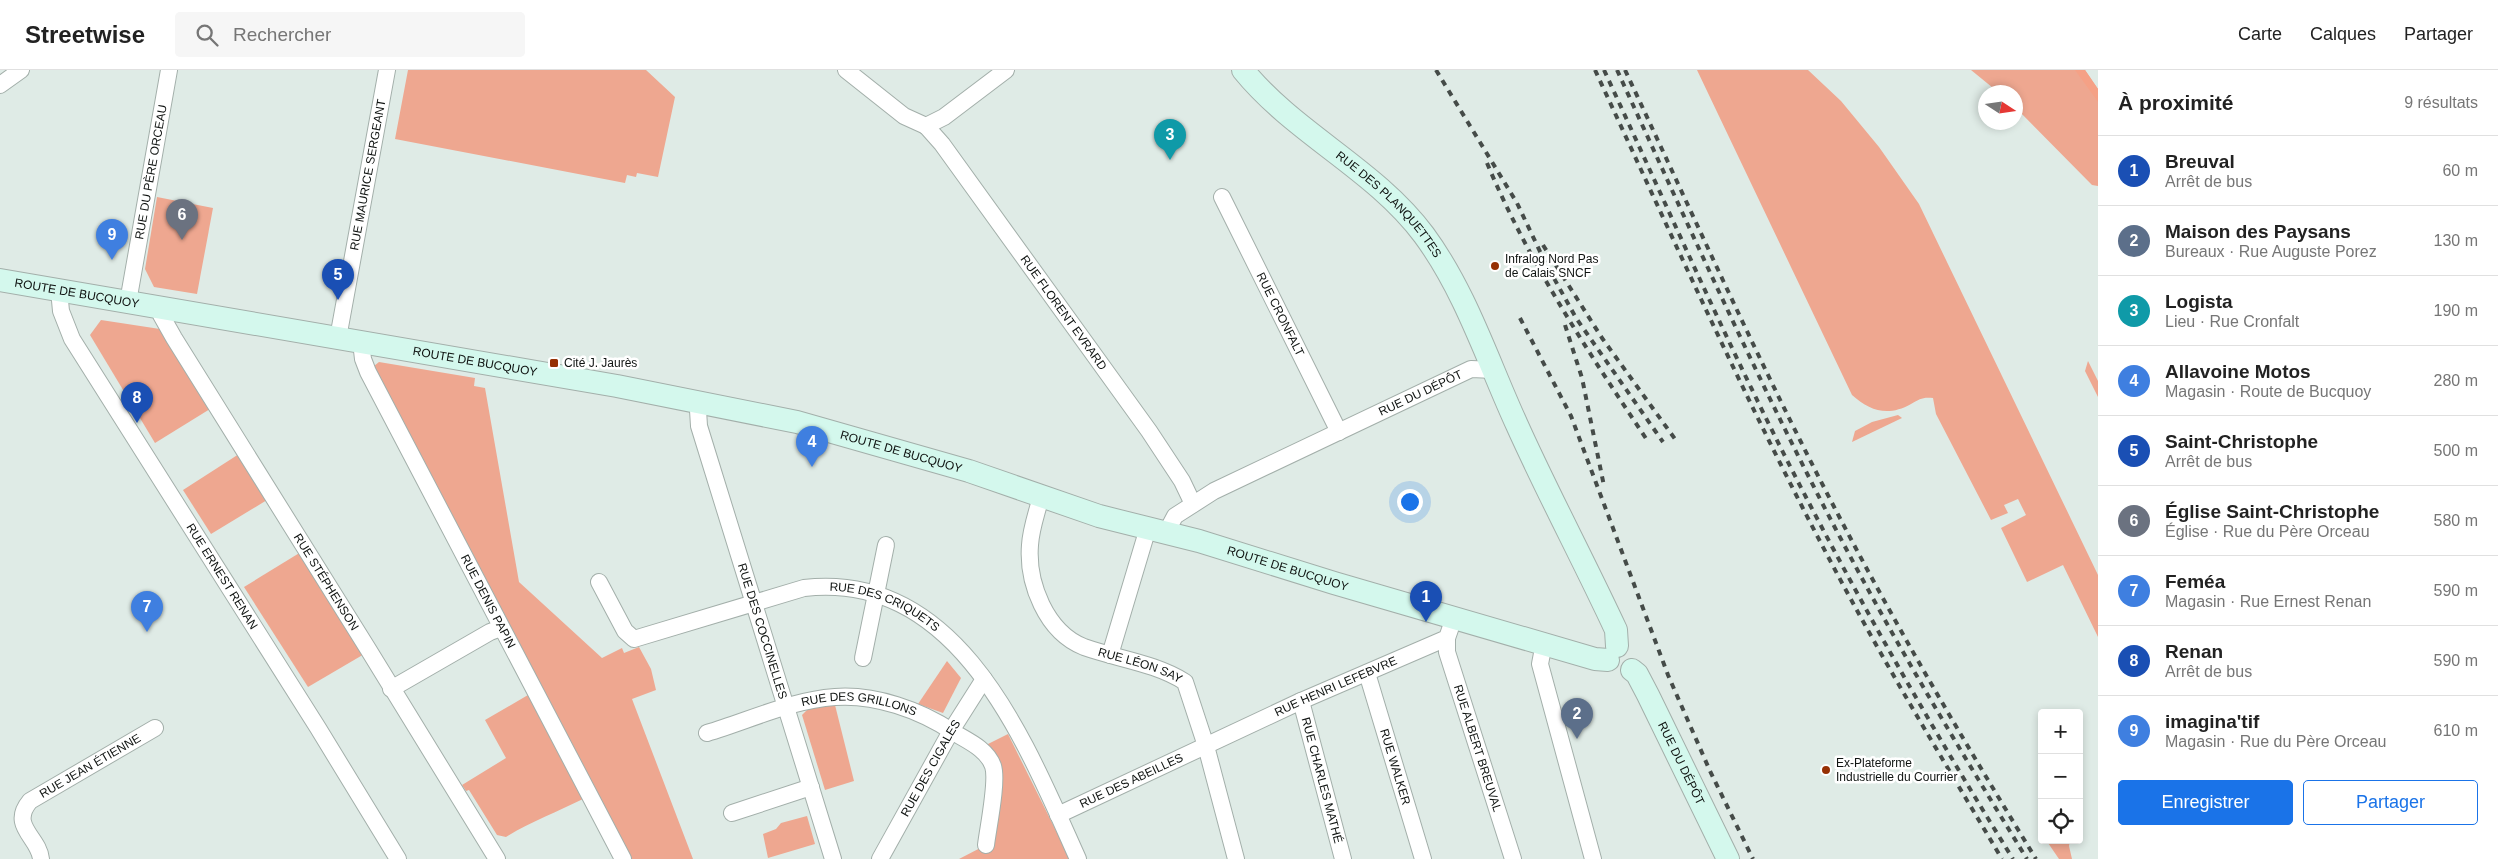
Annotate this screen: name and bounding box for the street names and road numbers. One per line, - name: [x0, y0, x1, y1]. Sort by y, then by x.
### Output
- street label: RUE MAURICE SERGEANT: [347, 97, 389, 251]
- street label: RUE DU PÈRE ORCEAU: [132, 103, 170, 241]
- street label: RUE DES PLANQUETTES: [1333, 148, 1444, 260]
- street label: RUE FLORENT EVRARD: [1018, 253, 1110, 373]
- street label: RUE CRONFALT: [1254, 270, 1307, 359]
- street label: ROUTE DE BUCQUOY: [14, 276, 140, 311]
- street label: ROUTE DE BUCQUOY: [412, 344, 538, 379]
- street label: RUE DU DÉPÔT: [1376, 367, 1465, 419]
- street label: ROUTE DE BUCQUOY: [839, 428, 964, 476]
- street label: RUE ERNEST RENAN: [183, 521, 261, 632]
- street label: RUE STÉPHENSON: [291, 531, 362, 633]
- street label: ROUTE DE BUCQUOY: [1225, 543, 1350, 594]
- street label: RUE DENIS PAPIN: [458, 552, 518, 651]
- street label: RUE DES COCCINELLES: [735, 561, 790, 701]
- street label: RUE DES CRIQUETS: [829, 580, 942, 634]
- street label: RUE LÉON SAY: [1096, 645, 1185, 686]
- street label: RUE HENRI LEFEBVRE: [1272, 653, 1399, 719]
- street label: RUE ALBERT BREUVAL: [1451, 683, 1505, 814]
- street label: RUE DES GRILLONS: [800, 690, 919, 719]
- street label: RUE CHARLES MATHÉ: [1299, 716, 1346, 845]
- street label: RUE DES CIGALES: [898, 717, 963, 819]
- street label: RUE DU DÉPÔT: [1655, 719, 1708, 808]
- street label: RUE WALKER: [1377, 727, 1413, 807]
- street label: RUE JEAN ÉTIENNE: [37, 731, 143, 801]
- street label: RUE DES ABEILLES: [1077, 750, 1185, 811]

